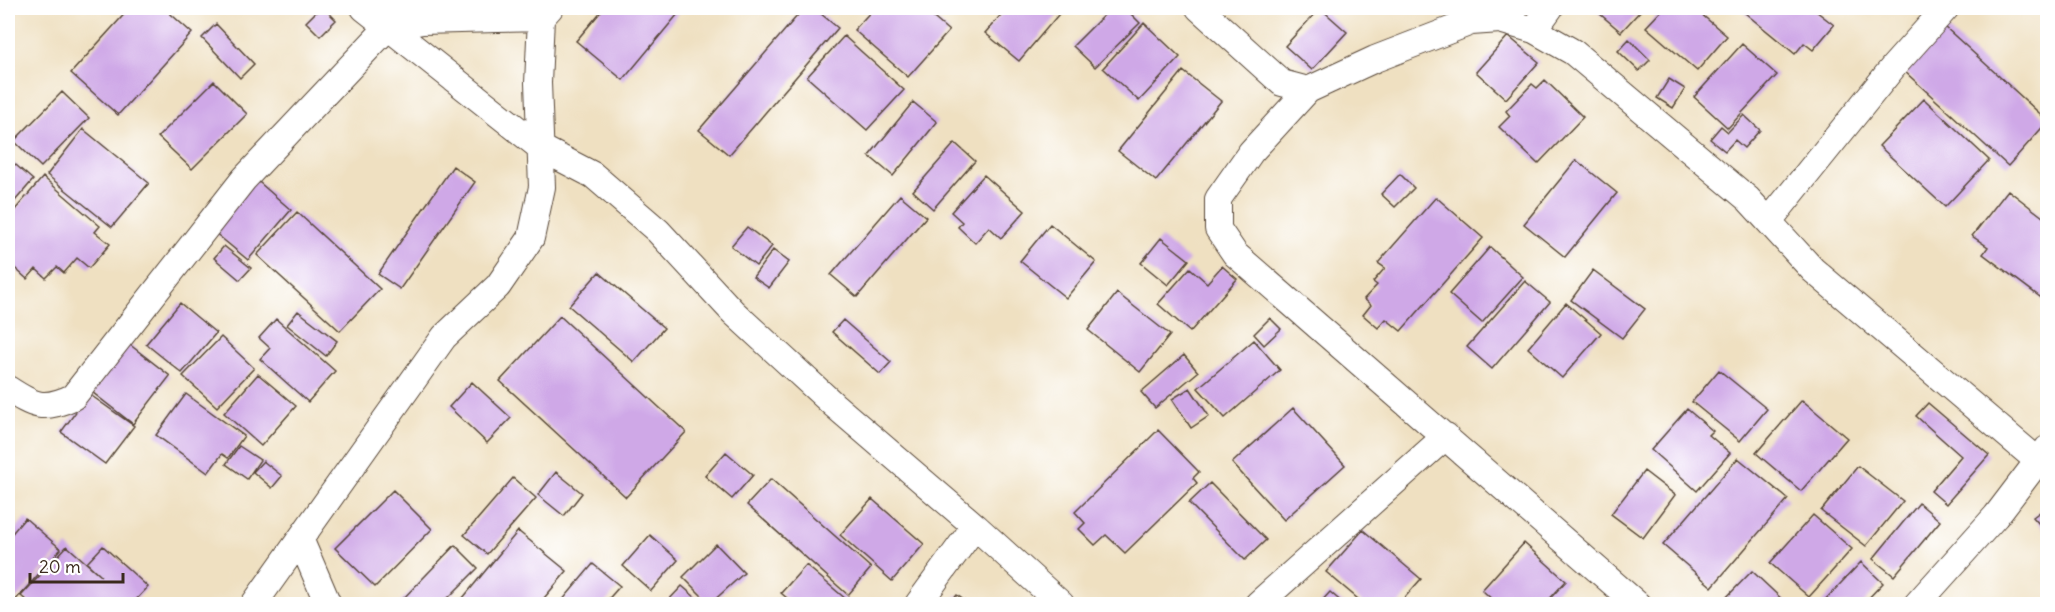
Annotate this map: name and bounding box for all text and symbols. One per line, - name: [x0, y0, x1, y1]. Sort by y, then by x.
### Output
- scale bar: [30, 546, 123, 584]
- text: 20 m: [39, 555, 81, 578]

